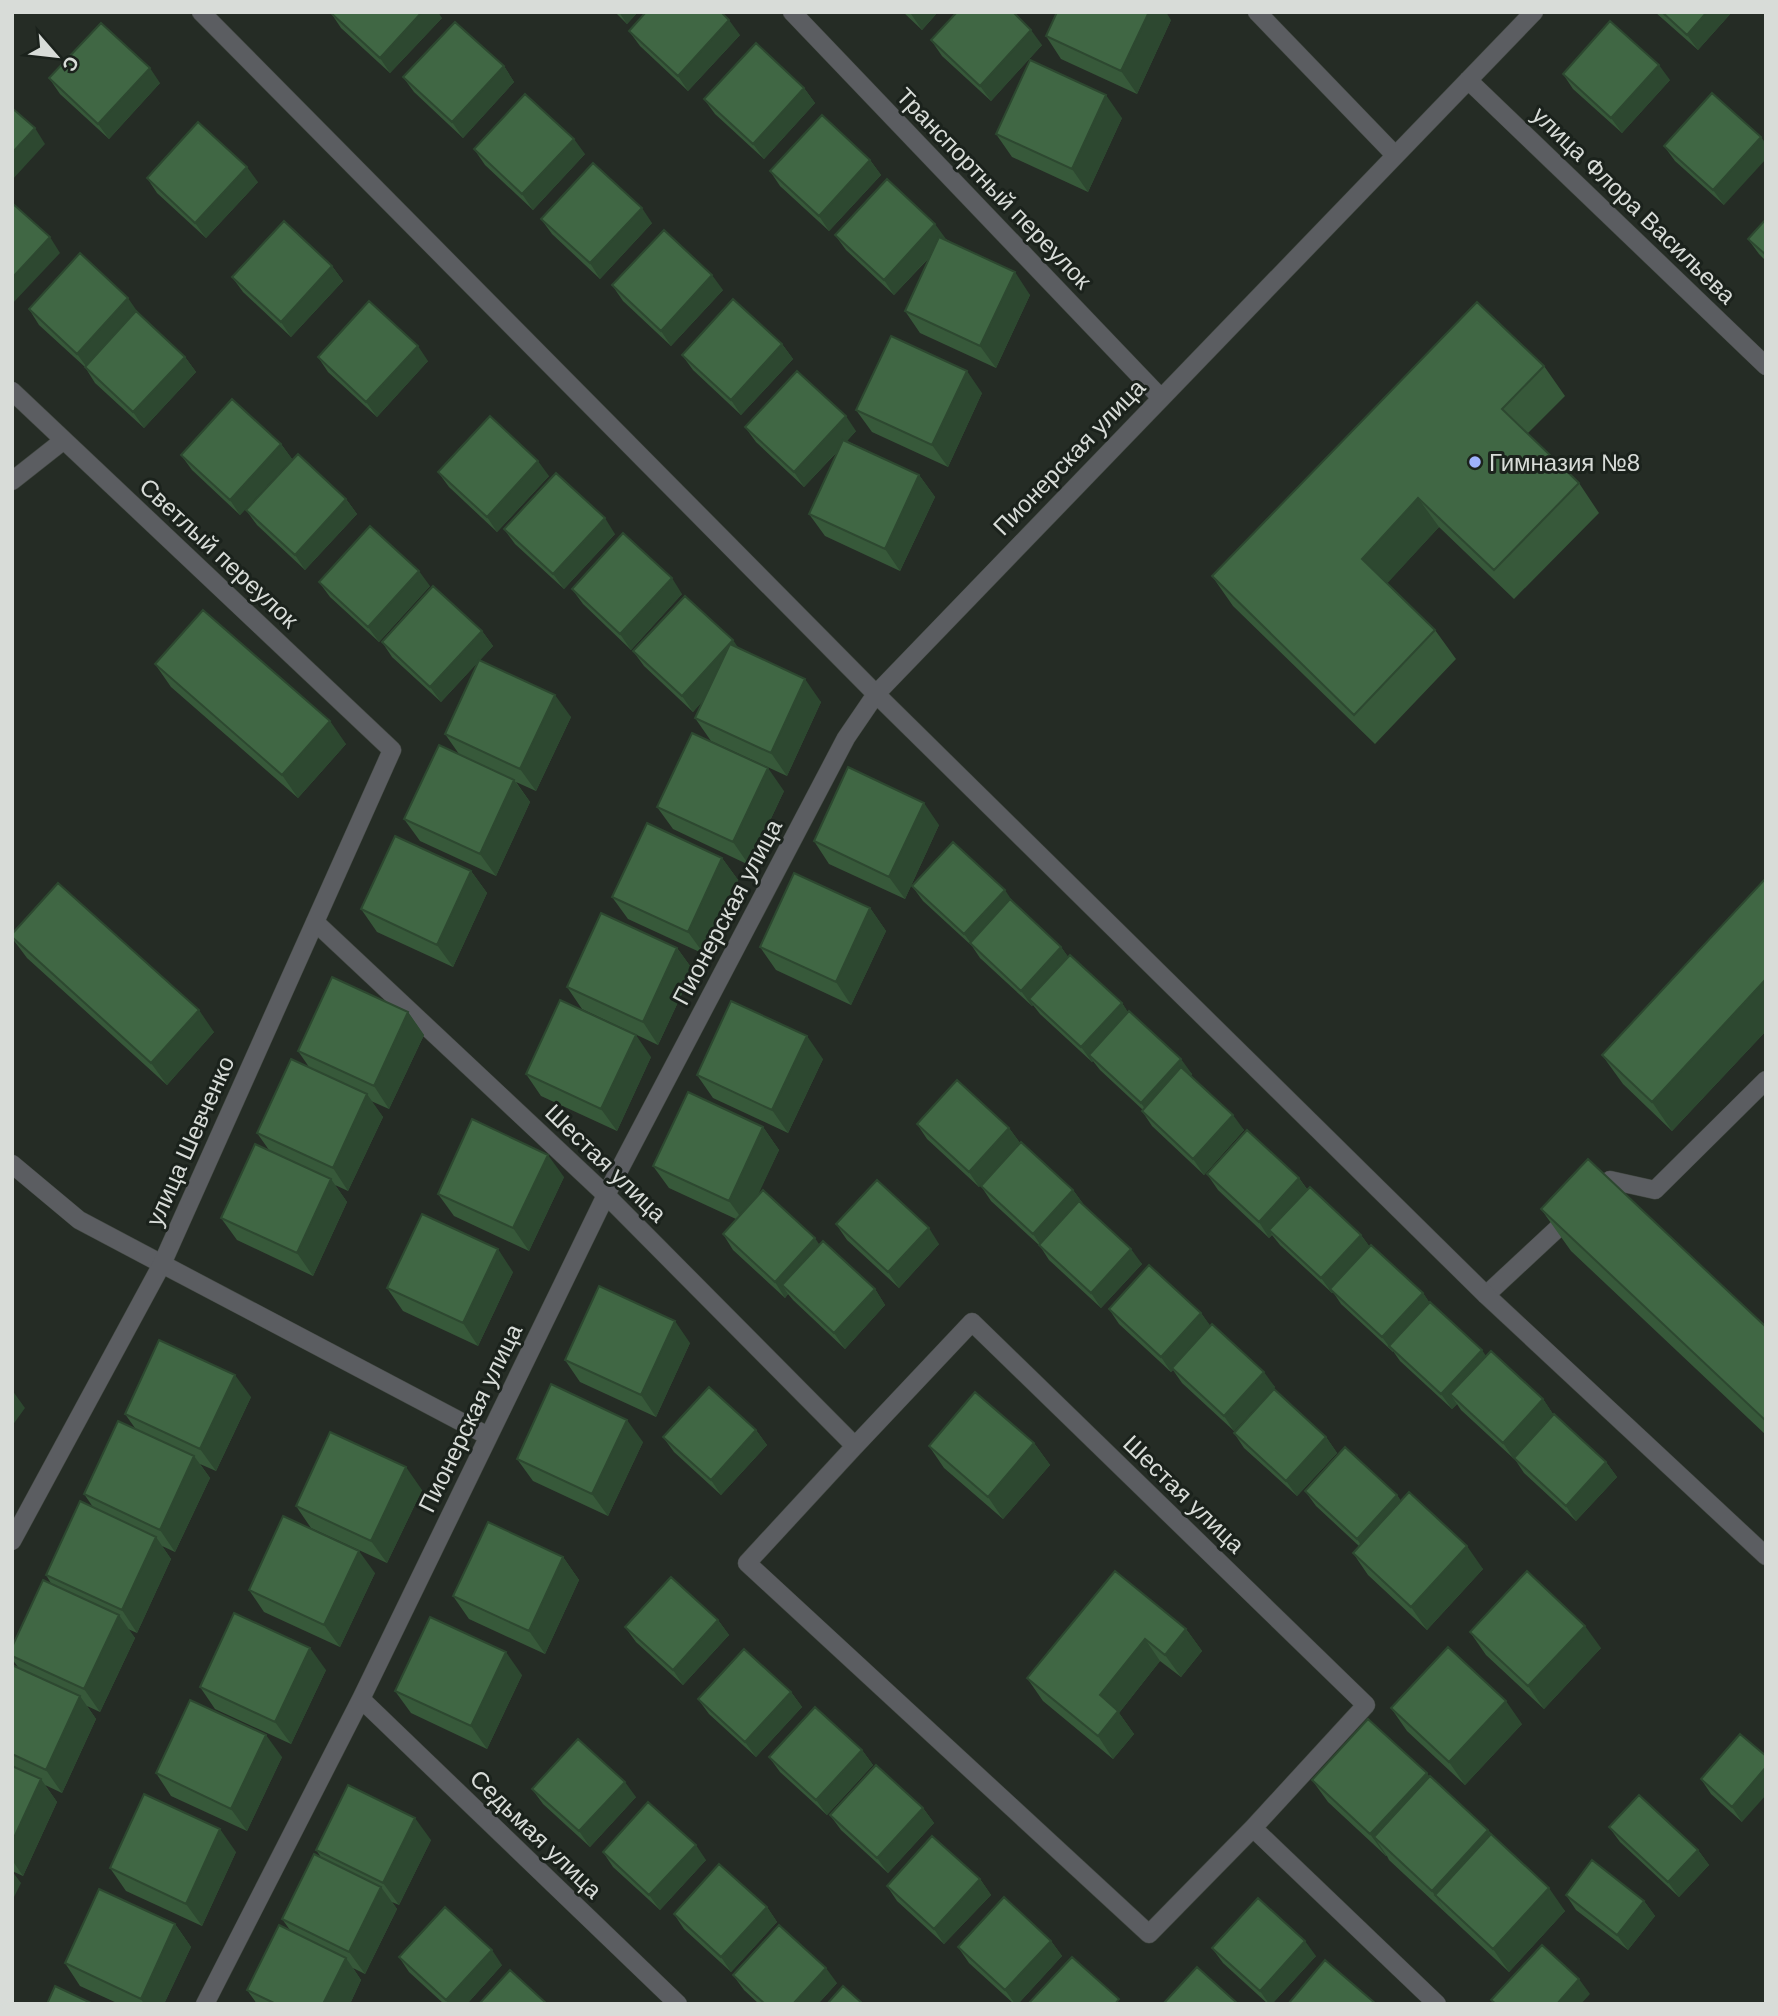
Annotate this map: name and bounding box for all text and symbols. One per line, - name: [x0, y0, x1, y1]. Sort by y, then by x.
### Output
- north arrow: [21, 21, 91, 91]
- text: С: [58, 53, 83, 75]
- street label: Транспортный переулок: [891, 82, 1097, 294]
- street label: улица Флора Васильева: [1527, 101, 1742, 309]
- street label: Пионерская улица: [988, 373, 1151, 540]
- place label: Гимназия №8: [1489, 449, 1640, 476]
- marker: Гимназия №8: [1467, 454, 1483, 470]
- street label: Светлый переулок: [134, 473, 304, 634]
- street label: Пионерская улица: [667, 814, 788, 1009]
- street label: улица Шевченко: [140, 1052, 240, 1230]
- street label: Шестая улица: [540, 1099, 672, 1228]
- street label: Пионерская улица: [413, 1319, 528, 1516]
- street label: Шестая улица: [1118, 1430, 1250, 1559]
- street label: Седьмая улица: [465, 1764, 608, 1904]

